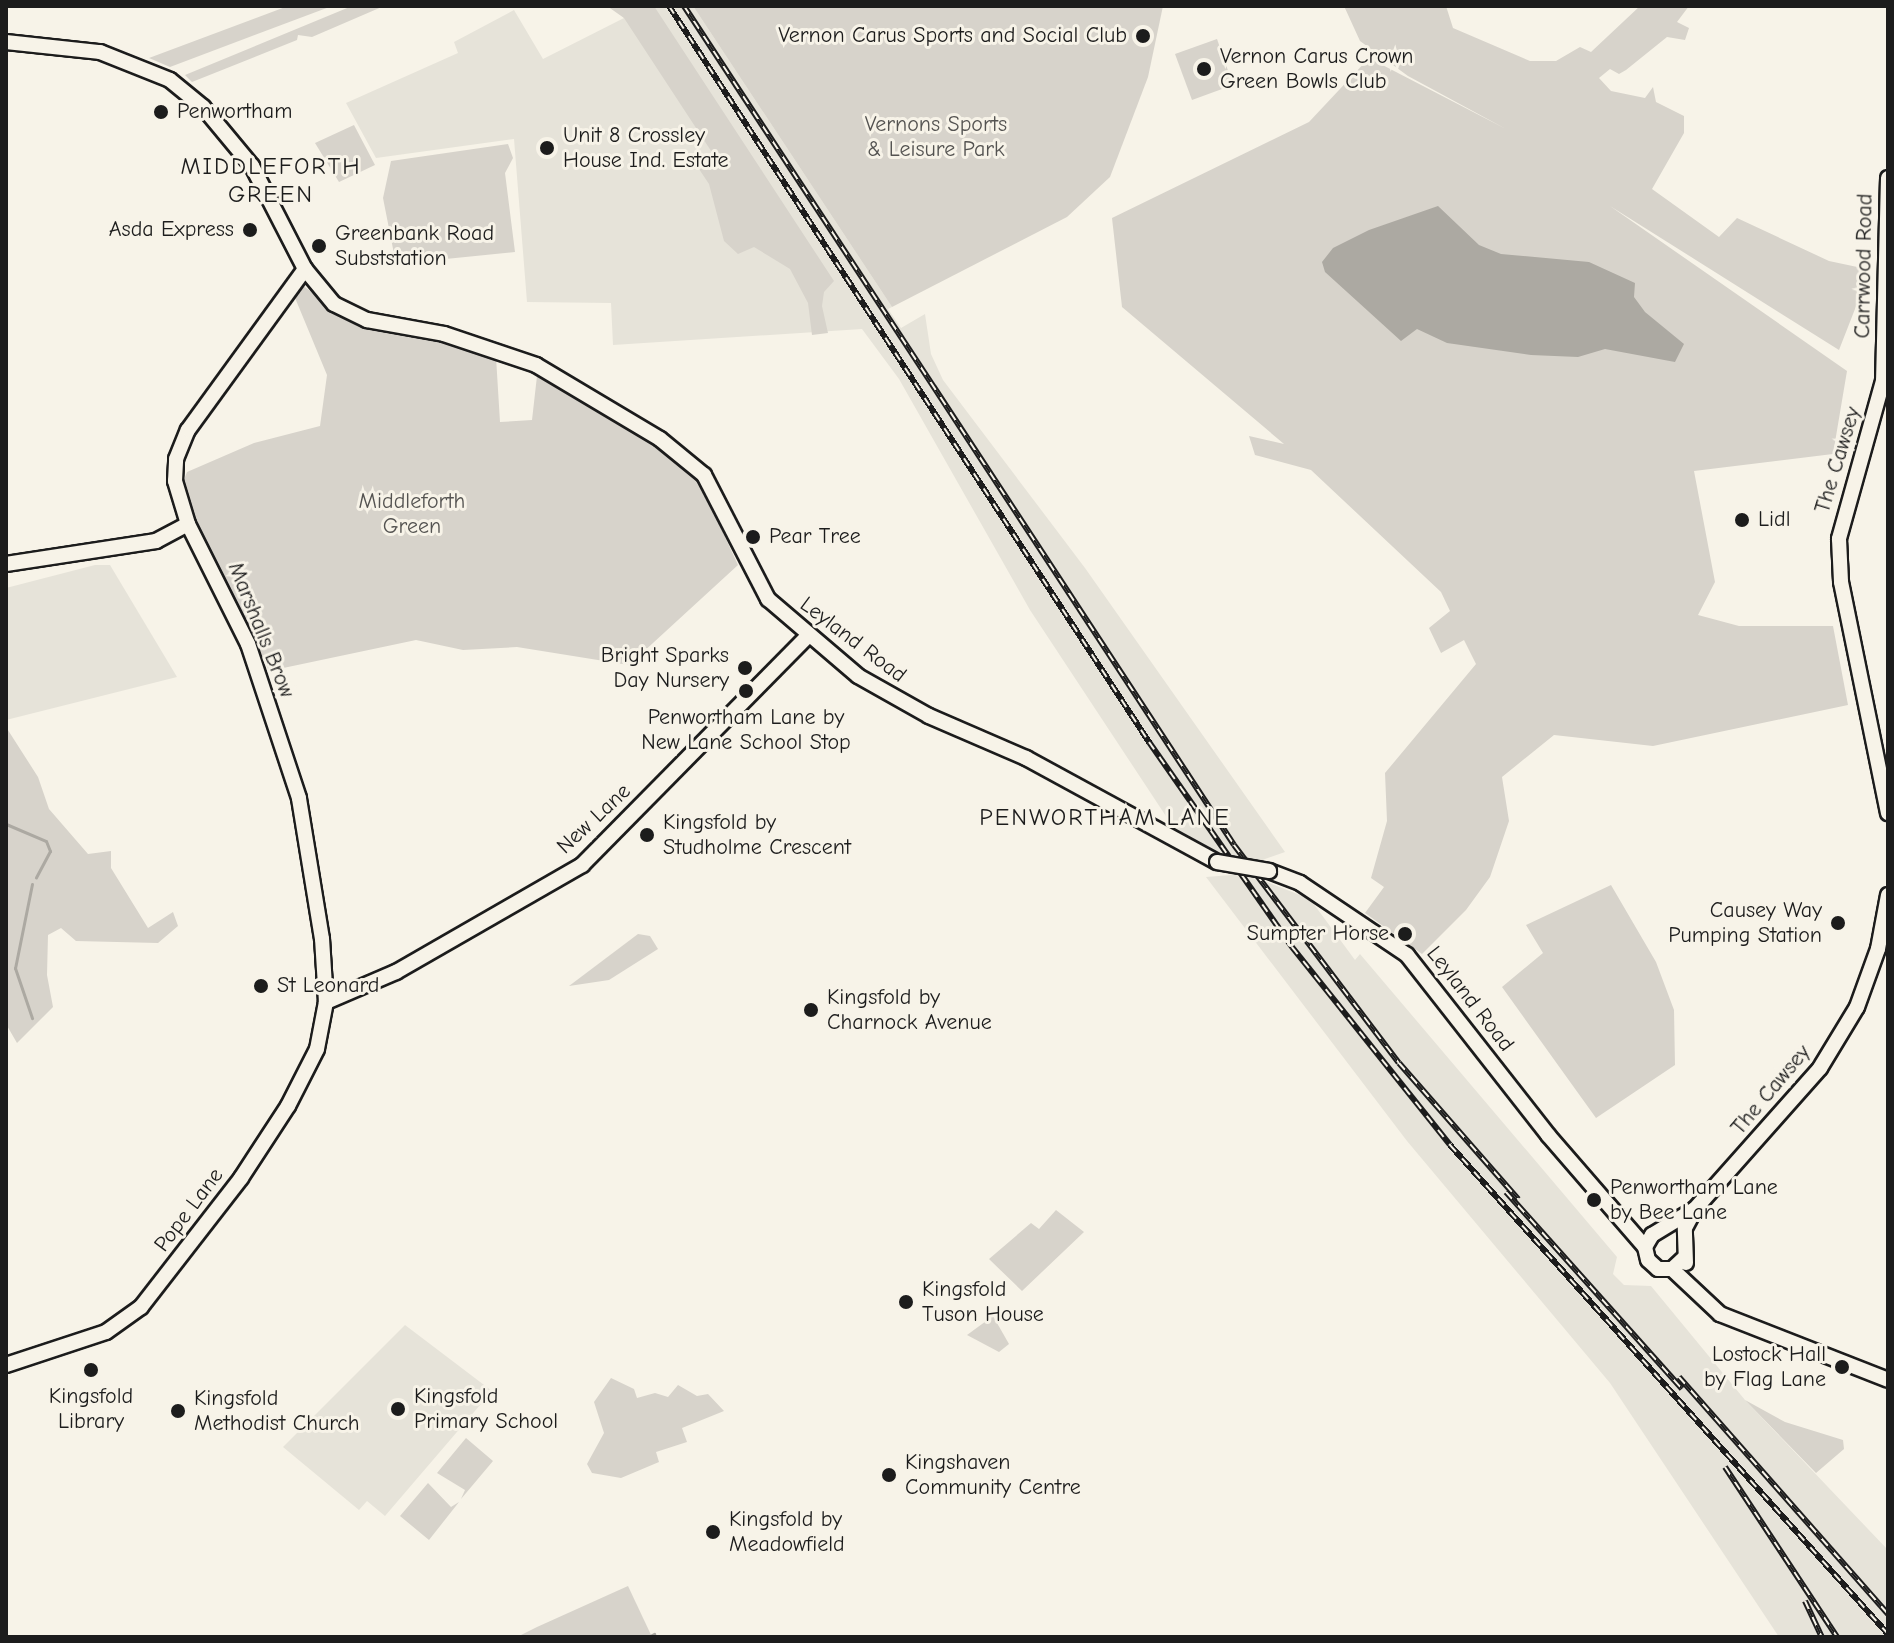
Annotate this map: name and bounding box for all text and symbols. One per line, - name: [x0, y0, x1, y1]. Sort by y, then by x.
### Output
- place label: Vernon Carus Sports and Social Club: [778, 23, 1127, 49]
- marker: Vernon Carus Sports and Social Club: [1134, 27, 1152, 45]
- place label: Vernon Carus Crown Green Bowls Club: [1220, 43, 1414, 94]
- marker: Vernon Carus Crown Green Bowls Club: [1195, 60, 1213, 78]
- place label: Penwortham: [177, 99, 292, 125]
- marker: Penwortham: [152, 103, 170, 121]
- park label: Vernons Sports & Leisure Park: [865, 111, 1007, 162]
- place label: Unit 8 Crossley House Ind. Estate: [563, 122, 729, 174]
- marker: Unit 8 Crossley House Ind. Estate: [538, 139, 556, 157]
- district label: MIDDLEFORTH GREEN: [180, 153, 362, 209]
- street label: Carrwood Road: [1850, 193, 1878, 339]
- place label: Asda Express: [109, 217, 234, 243]
- place label: Greenbank Road Subststation: [335, 220, 494, 272]
- marker: Asda Express: [241, 221, 259, 239]
- marker: Greenbank Road Subststation: [310, 237, 328, 255]
- street label: The Cawsey: [1809, 404, 1867, 516]
- park label: Middleforth Green: [359, 488, 465, 540]
- place label: Lidl: [1758, 507, 1790, 533]
- marker: Lidl: [1733, 511, 1751, 529]
- place label: Pear Tree: [769, 524, 861, 550]
- marker: Pear Tree: [744, 528, 762, 546]
- street label: Marshalls Brow: [222, 558, 300, 702]
- street label: Leyland Road: [795, 591, 911, 689]
- place label: Bright Sparks Day Nursery: [601, 642, 729, 694]
- marker: Bright Sparks Day Nursery: [736, 659, 754, 677]
- marker: Penwortham Lane by New Lane School Stop: [737, 682, 755, 700]
- place label: Penwortham Lane by New Lane School Stop: [641, 704, 851, 756]
- street label: New Lane: [552, 778, 636, 860]
- district label: PENWORTHAM LANE: [979, 804, 1231, 832]
- place label: Kingsfold by Studholme Crescent: [663, 809, 851, 860]
- marker: Kingsfold by Studholme Crescent: [638, 826, 656, 844]
- place label: Causey Way Pumping Station: [1668, 897, 1822, 948]
- marker: Causey Way Pumping Station: [1829, 914, 1847, 932]
- place label: Sumpter Horse: [1247, 921, 1389, 947]
- marker: Sumpter Horse: [1396, 925, 1414, 943]
- street label: Leyland Road: [1421, 941, 1519, 1057]
- place label: St Leonard: [277, 973, 379, 999]
- marker: St Leonard: [252, 977, 270, 995]
- place label: Kingsfold by Charnock Avenue: [827, 984, 992, 1036]
- marker: Kingsfold by Charnock Avenue: [802, 1001, 820, 1019]
- street label: The Cawsey: [1726, 1040, 1816, 1140]
- street label: Pope Lane: [149, 1163, 229, 1257]
- place label: Penwortham Lane by Bee Lane: [1610, 1174, 1778, 1226]
- marker: Penwortham Lane by Bee Lane: [1585, 1191, 1603, 1209]
- place label: Kingsfold Tuson House: [922, 1276, 1044, 1328]
- marker: Kingsfold Tuson House: [897, 1293, 915, 1311]
- place label: Lostock Hall by Flag Lane: [1704, 1341, 1826, 1392]
- marker: Lostock Hall by Flag Lane: [1833, 1358, 1851, 1376]
- marker: Kingsfold Library: [82, 1361, 100, 1379]
- place label: Kingsfold Library: [49, 1383, 133, 1434]
- place label: Kingsfold Primary School: [414, 1383, 558, 1434]
- place label: Kingsfold Methodist Church: [194, 1385, 360, 1436]
- marker: Kingsfold Primary School: [389, 1400, 407, 1418]
- marker: Kingsfold Methodist Church: [169, 1402, 187, 1420]
- place label: Kingshaven Community Centre: [905, 1449, 1081, 1500]
- marker: Kingshaven Community Centre: [880, 1466, 898, 1484]
- place label: Kingsfold by Meadowfield: [729, 1506, 845, 1558]
- marker: Kingsfold by Meadowfield: [704, 1523, 722, 1541]

